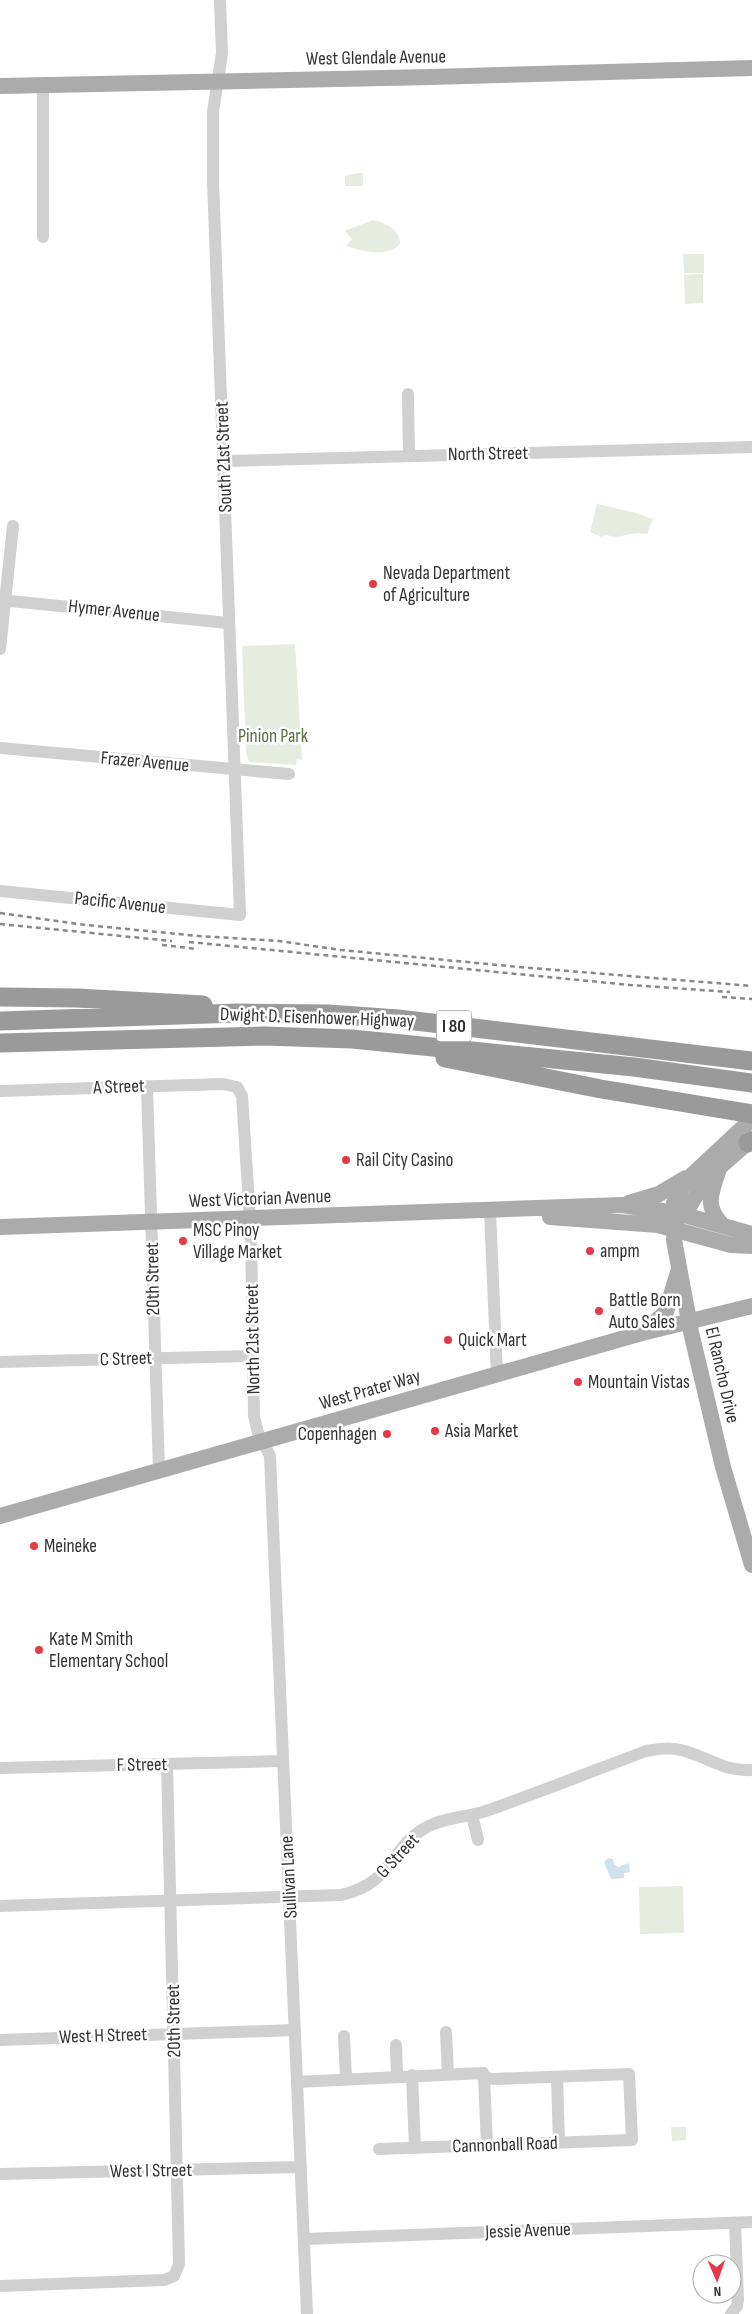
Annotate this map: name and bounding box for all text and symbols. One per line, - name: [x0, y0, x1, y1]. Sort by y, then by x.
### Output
- street label: West Glendale Avenue: [306, 45, 446, 71]
- street label: South 21st Street: [211, 401, 237, 513]
- street label: North Street: [448, 442, 529, 466]
- place label: Nevada Department of Agriculture: [383, 562, 511, 607]
- marker: Nevada Department of Agriculture: [367, 578, 379, 590]
- street label: Hymer Avenue: [67, 595, 161, 627]
- park label: Pinion Park: [238, 725, 309, 748]
- street label: Frazer Avenue: [100, 747, 190, 777]
- street label: Pacific Avenue: [73, 887, 167, 919]
- street label: Dwight D. Eisenhower Highway: [220, 1003, 415, 1033]
- road number: I 80: [436, 1010, 472, 1042]
- street label: A Street: [92, 1075, 145, 1099]
- place label: Rail City Casino: [356, 1149, 453, 1172]
- marker: Rail City Casino: [340, 1154, 352, 1166]
- street label: West Victorian Avenue: [188, 1185, 332, 1213]
- place label: MSC Pinoy Village Market: [193, 1219, 282, 1264]
- marker: MSC Pinoy Village Market: [177, 1235, 189, 1247]
- place label: ampm: [600, 1240, 640, 1263]
- street label: 20th Street: [141, 1242, 165, 1316]
- marker: ampm: [584, 1245, 596, 1257]
- street label: North 21st Street: [241, 1283, 265, 1394]
- place label: Battle Born Auto Sales: [608, 1289, 681, 1334]
- marker: Battle Born Auto Sales: [593, 1305, 605, 1317]
- street label: El Rancho Drive: [700, 1325, 744, 1425]
- place label: Quick Mart: [458, 1329, 527, 1352]
- marker: Quick Mart: [442, 1334, 454, 1346]
- street label: C Street: [99, 1347, 153, 1371]
- street label: West Prater Way: [317, 1364, 424, 1415]
- place label: Mountain Vistas: [588, 1371, 690, 1394]
- marker: Mountain Vistas: [572, 1376, 584, 1388]
- place label: Asia Market: [444, 1420, 518, 1443]
- place label: Copenhagen: [298, 1423, 377, 1446]
- marker: Asia Market: [429, 1425, 441, 1437]
- marker: Copenhagen: [381, 1428, 393, 1440]
- place label: Meineke: [44, 1535, 97, 1558]
- marker: Meineke: [28, 1540, 40, 1552]
- place label: Kate M Smith Elementary School: [49, 1628, 168, 1673]
- marker: Kate M Smith Elementary School: [33, 1644, 45, 1656]
- street label: F Street: [116, 1753, 168, 1777]
- street label: G Street: [372, 1829, 424, 1883]
- street label: Sullivan Lane: [275, 1835, 303, 1919]
- street label: 20th Street: [162, 1984, 186, 2058]
- street label: West H Street: [59, 2023, 148, 2049]
- street label: Cannonball Road: [452, 2132, 558, 2158]
- street label: West I Street: [110, 2159, 193, 2183]
- street label: Jessie Avenue: [484, 2218, 571, 2244]
- north arrow: [692, 2254, 742, 2304]
- text: N: [713, 2283, 721, 2300]

